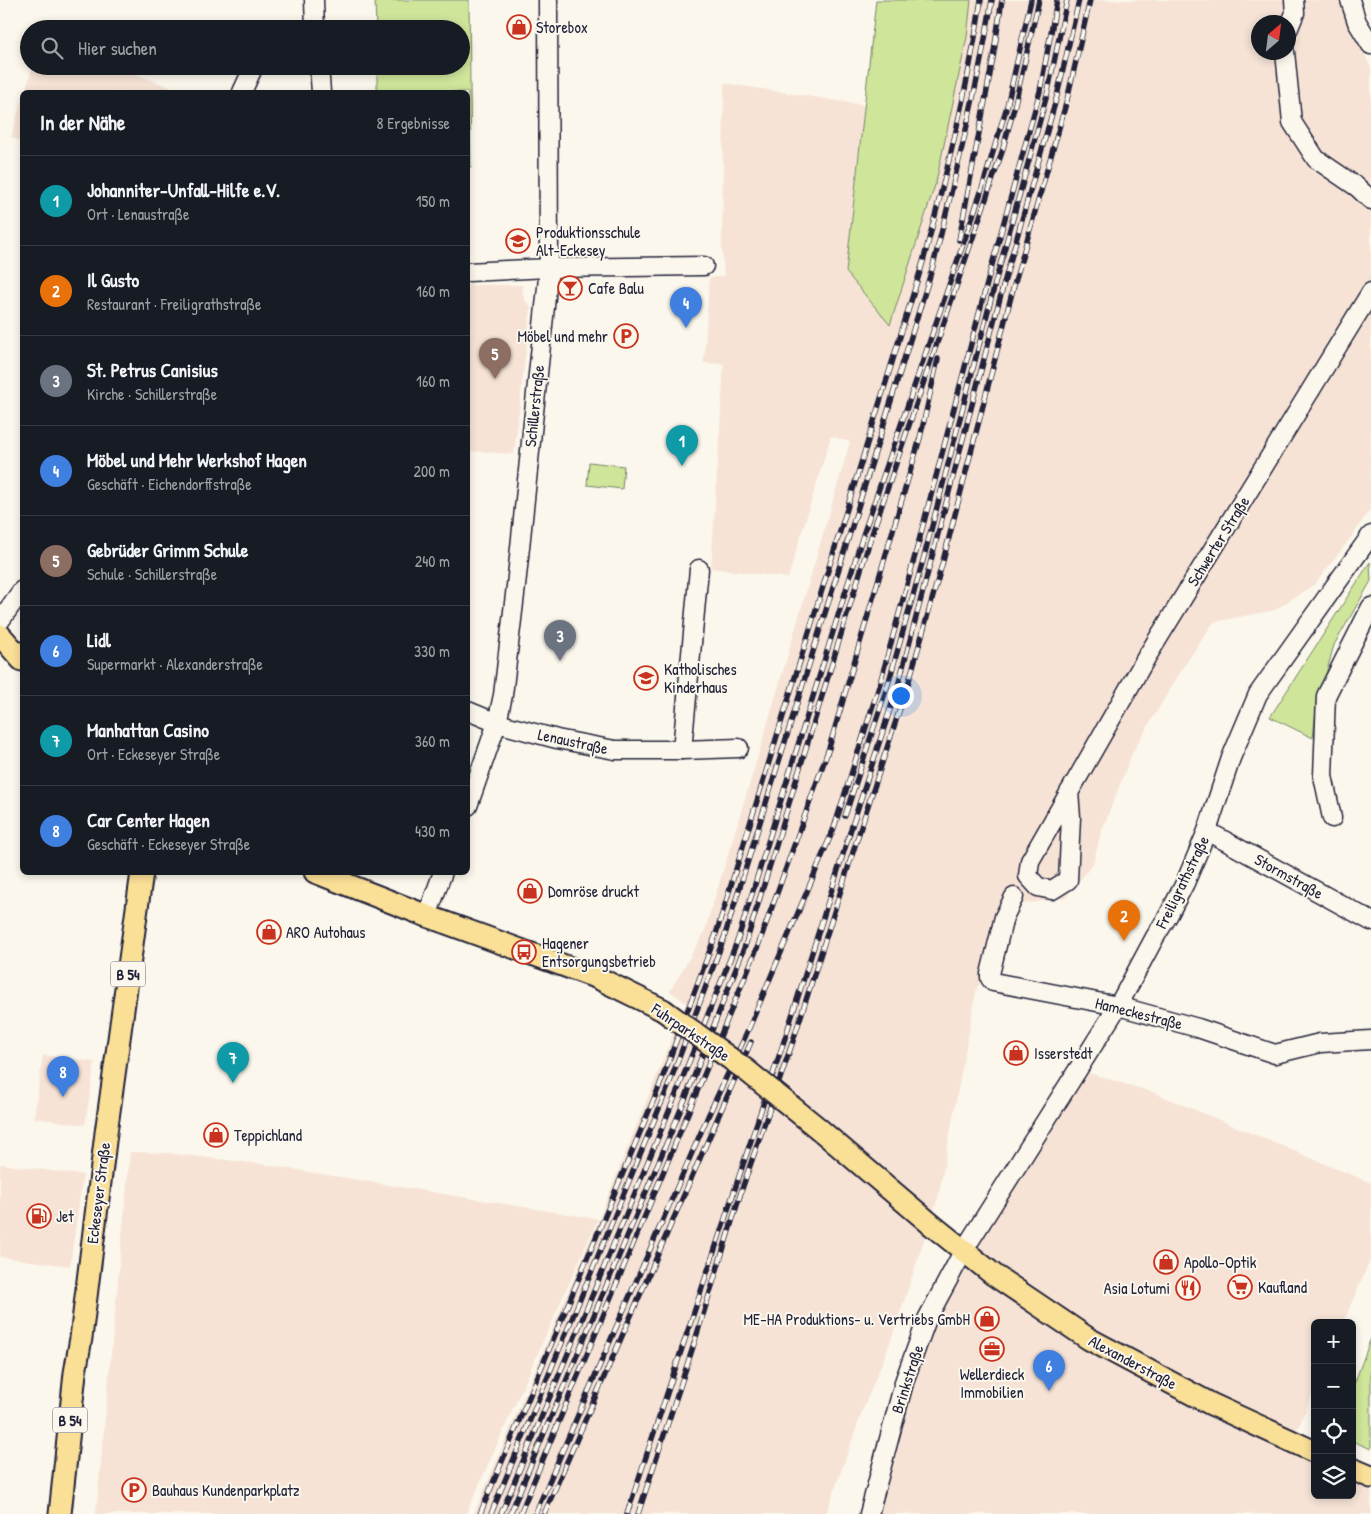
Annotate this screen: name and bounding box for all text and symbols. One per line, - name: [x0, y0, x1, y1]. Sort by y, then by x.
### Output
- shop icon: Storebox: [506, 14, 532, 40]
- north arrow: [1251, 15, 1296, 60]
- place label: Storebox: [536, 16, 588, 38]
- search box: [20, 20, 470, 75]
- icon: search: [38, 34, 66, 62]
- text: Hier suchen: [78, 35, 157, 61]
- text: In der Nähe: [40, 108, 125, 137]
- text: 8 Ergebnisse: [377, 112, 450, 134]
- text: Johanniter-Unfall-Hilfe e.V.: [87, 177, 280, 203]
- text: 1: [53, 190, 59, 212]
- text: 150 m: [416, 190, 450, 212]
- text: Ort · Lenaustraße: [87, 203, 189, 225]
- place label: Produktionsschule Alt-Eckesey: [536, 221, 641, 261]
- school or university icon: Produktionsschule Alt-Eckesey: [505, 228, 531, 254]
- text: Il Gusto: [87, 267, 139, 293]
- bar icon: Cafe Balu: [557, 275, 583, 301]
- place label: Cafe Balu: [588, 277, 644, 299]
- text: 2: [52, 280, 60, 302]
- text: 160 m: [416, 280, 450, 302]
- pin: 4: [670, 287, 702, 328]
- text: Restaurant · Freiligrathstraße: [87, 293, 261, 315]
- parking icon: Möbel und mehr: [613, 323, 639, 349]
- place label: Möbel und mehr: [517, 325, 608, 347]
- pin: 5: [479, 338, 511, 379]
- text: St. Petrus Canisius: [87, 357, 218, 383]
- street label: Schillerstraße: [519, 363, 549, 448]
- text: 3: [52, 370, 60, 392]
- text: 160 m: [416, 370, 450, 392]
- text: Kirche · Schillerstraße: [87, 383, 217, 405]
- pin: 1: [666, 425, 698, 466]
- text: Möbel und Mehr Werkshof Hagen: [87, 447, 307, 473]
- text: 4: [53, 460, 59, 482]
- text: 200 m: [414, 460, 450, 482]
- text: Geschäft · Eichendorffstraße: [87, 473, 252, 495]
- street label: Schwerter Straße: [1182, 491, 1255, 590]
- text: Gebrüder Grimm Schule: [87, 537, 248, 563]
- text: 5: [53, 550, 59, 572]
- text: 240 m: [415, 550, 450, 572]
- text: Schule · Schillerstraße: [87, 563, 217, 585]
- pin: 3: [544, 620, 576, 661]
- text: Lidl: [87, 627, 111, 653]
- text: 6: [53, 640, 59, 662]
- text: 330 m: [414, 640, 450, 662]
- text: Supermarkt · Alexanderstraße: [87, 653, 263, 675]
- place label: Katholisches Kinderhaus: [664, 658, 737, 698]
- school or university icon: Katholisches Kinderhaus: [633, 665, 659, 691]
- your location: [888, 683, 914, 709]
- text: Manhattan Casino: [87, 717, 209, 743]
- street label: Lenaustraße: [536, 723, 611, 759]
- text: 7: [52, 730, 60, 752]
- text: 360 m: [415, 730, 450, 752]
- text: Ort · Eckeseyer Straße: [87, 743, 220, 765]
- text: Car Center Hagen: [87, 807, 210, 833]
- text: 8: [53, 820, 59, 842]
- text: 430 m: [415, 820, 450, 842]
- street label: Freiligrathstraße: [1150, 831, 1214, 933]
- text: Geschäft · Eckeseyer Straße: [87, 833, 250, 855]
- street label: Stormstraße: [1251, 848, 1328, 904]
- shop icon: Domröse druckt: [517, 878, 543, 904]
- place label: Domröse druckt: [548, 880, 639, 902]
- pin: 2: [1108, 900, 1140, 941]
- shop icon: ARO Autohaus: [256, 919, 282, 945]
- place label: ARO Autohaus: [286, 921, 365, 943]
- place label: Hagener Entsorgungsbetrieb: [542, 932, 656, 972]
- bus stop icon: Hagener Entsorgungsbetrieb: [511, 939, 537, 965]
- road number: B 54: [110, 962, 146, 986]
- street label: Hameckestraße: [1093, 992, 1186, 1035]
- street label: Fuhrparkstraße: [647, 997, 735, 1067]
- shop icon: Isserstedt: [1003, 1040, 1029, 1066]
- pin: 7: [217, 1042, 249, 1083]
- place label: Isserstedt: [1034, 1042, 1093, 1064]
- pin: 8: [47, 1056, 79, 1097]
- shop icon: Teppichland: [203, 1122, 229, 1148]
- place label: Teppichland: [234, 1124, 302, 1146]
- street label: Eckeseyer Straße: [81, 1140, 115, 1245]
- fuel station icon: Jet: [26, 1203, 52, 1229]
- place label: Jet: [56, 1205, 74, 1227]
- shop icon: Apollo-Optik: [1153, 1249, 1179, 1275]
- place label: Apollo-Optik: [1184, 1251, 1257, 1273]
- supermarket icon: Kaufland: [1227, 1274, 1253, 1300]
- restaurant icon: Asia Lotumi: [1175, 1275, 1201, 1301]
- place label: Kaufland: [1258, 1276, 1307, 1298]
- place label: Asia Lotumi: [1104, 1277, 1170, 1299]
- shop icon: ME-HA Produktions- u. Vertriebs GmbH: [974, 1306, 1000, 1332]
- place label: ME-HA Produktions- u. Vertriebs GmbH: [744, 1308, 970, 1330]
- map controls: [1311, 1319, 1356, 1499]
- button: +: [1311, 1319, 1356, 1364]
- street label: Alexanderstraße: [1085, 1330, 1181, 1395]
- office icon: Wellerdieck Immobilien: [979, 1336, 1005, 1362]
- street label: Brinkstraße: [886, 1341, 929, 1416]
- pin: 6: [1033, 1350, 1065, 1391]
- place label: Wellerdieck Immobilien: [960, 1363, 1025, 1403]
- button: −: [1311, 1364, 1356, 1409]
- road number: B 54: [52, 1408, 88, 1432]
- button: locate: [1311, 1409, 1356, 1454]
- button: layers: [1311, 1454, 1356, 1499]
- parking icon: Bauhaus Kundenparkplatz: [121, 1477, 147, 1503]
- place label: Bauhaus Kundenparkplatz: [152, 1479, 300, 1501]

